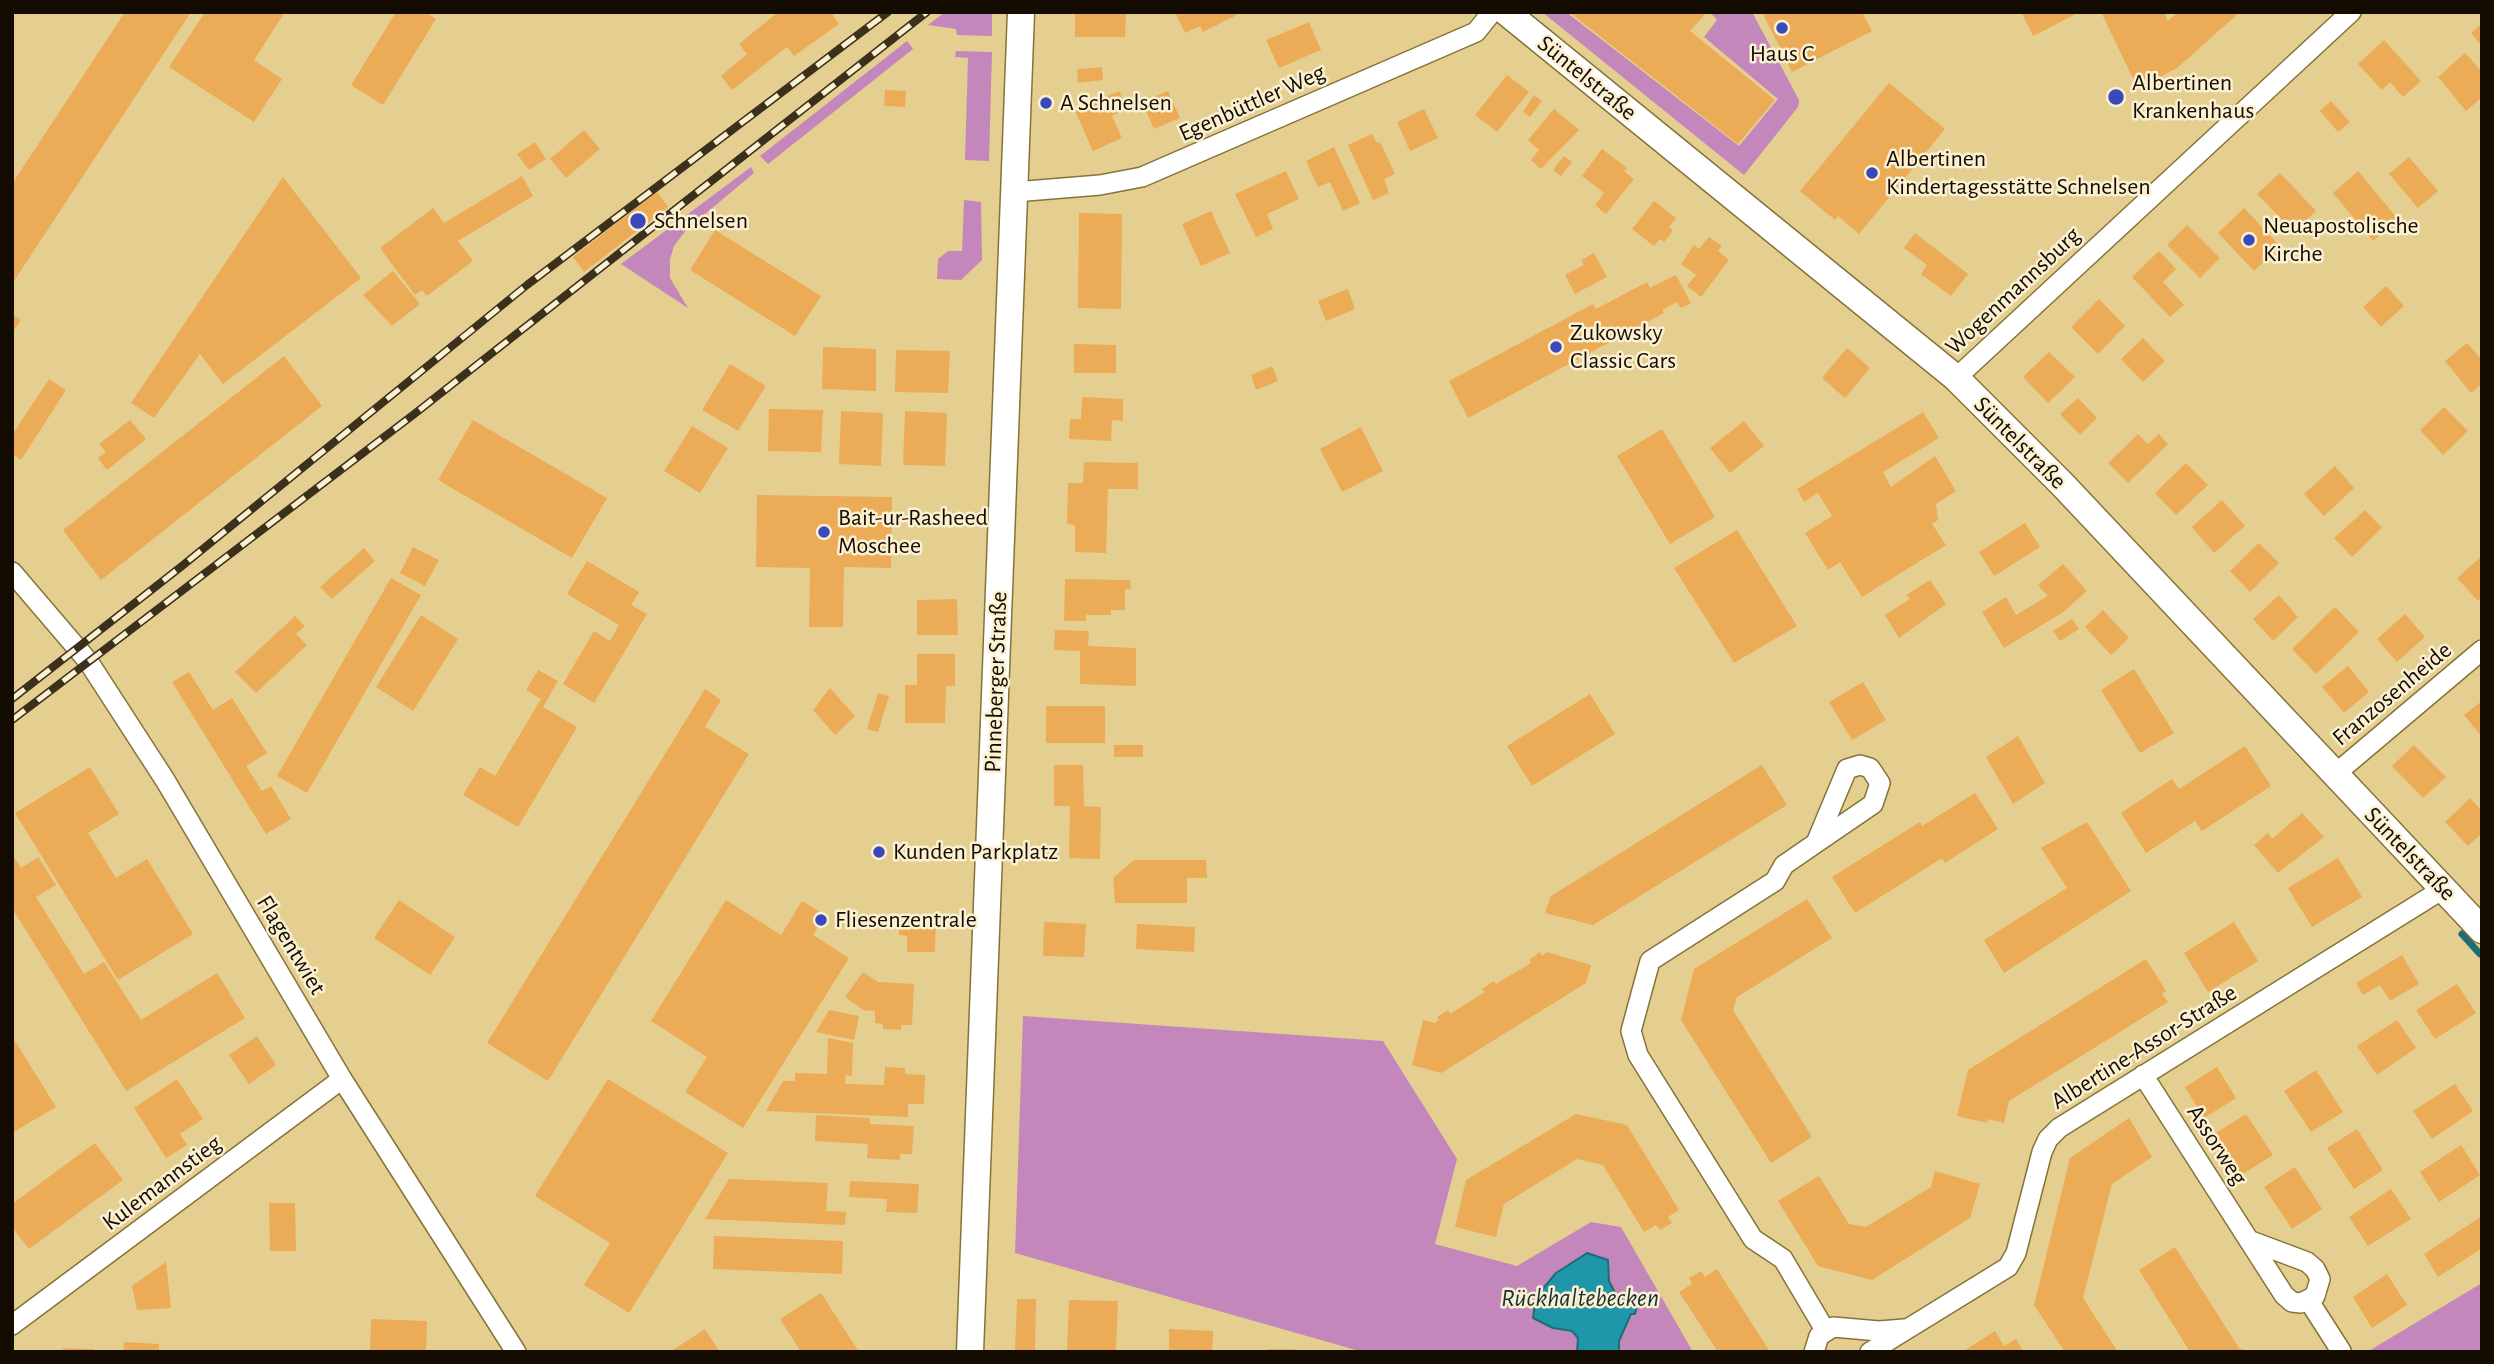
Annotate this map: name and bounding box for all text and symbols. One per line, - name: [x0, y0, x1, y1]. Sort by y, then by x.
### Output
- marker: Haus C: [1774, 20, 1790, 36]
- street label: Süntelstraße: [1531, 29, 1643, 127]
- place label: Haus C: [1750, 40, 1814, 68]
- street label: Egenbüttler Weg: [1174, 58, 1330, 148]
- place label: Albertinen Krankenhaus: [2132, 69, 2254, 125]
- marker: Albertinen Krankenhaus: [2106, 87, 2126, 107]
- place label: A Schnelsen: [1060, 89, 1172, 117]
- marker: A Schnelsen: [1038, 95, 1054, 111]
- place label: Albertinen Kindertagesstätte Schnelsen: [1886, 145, 2151, 201]
- marker: Albertinen Kindertagesstätte Schnelsen: [1864, 165, 1880, 181]
- place label: Schnelsen: [654, 207, 748, 235]
- marker: Schnelsen: [628, 211, 648, 231]
- place label: Neuapostolische Kirche: [2263, 212, 2419, 268]
- street label: Wogenmannsburg: [1939, 221, 2087, 361]
- marker: Neuapostolische Kirche: [2241, 232, 2257, 248]
- place label: Zukowsky Classic Cars: [1570, 319, 1676, 375]
- marker: Zukowsky Classic Cars: [1548, 339, 1564, 355]
- street label: Süntelstraße: [1968, 391, 2072, 495]
- place label: Bait-ur-Rasheed Moschee: [838, 504, 988, 560]
- marker: Bait-ur-Rasheed Moschee: [816, 524, 832, 540]
- street label: Pinneberger Straße: [978, 591, 1014, 773]
- street label: Franzosenheide: [2327, 636, 2457, 752]
- street label: Süntelstraße: [2358, 801, 2462, 907]
- place label: Kunden Parkplatz: [893, 838, 1058, 866]
- marker: Kunden Parkplatz: [871, 844, 887, 860]
- street label: Flagentwiet: [250, 890, 332, 1000]
- place label: Fliesenzentrale: [835, 906, 977, 934]
- marker: Fliesenzentrale: [813, 912, 829, 928]
- street label: Albertine-Assor-Straße: [2046, 978, 2242, 1116]
- street label: Assorweg: [2181, 1100, 2253, 1190]
- street label: Kulemannstieg: [97, 1129, 227, 1237]
- water label: Rückhaltebecken: [1501, 1282, 1659, 1314]

